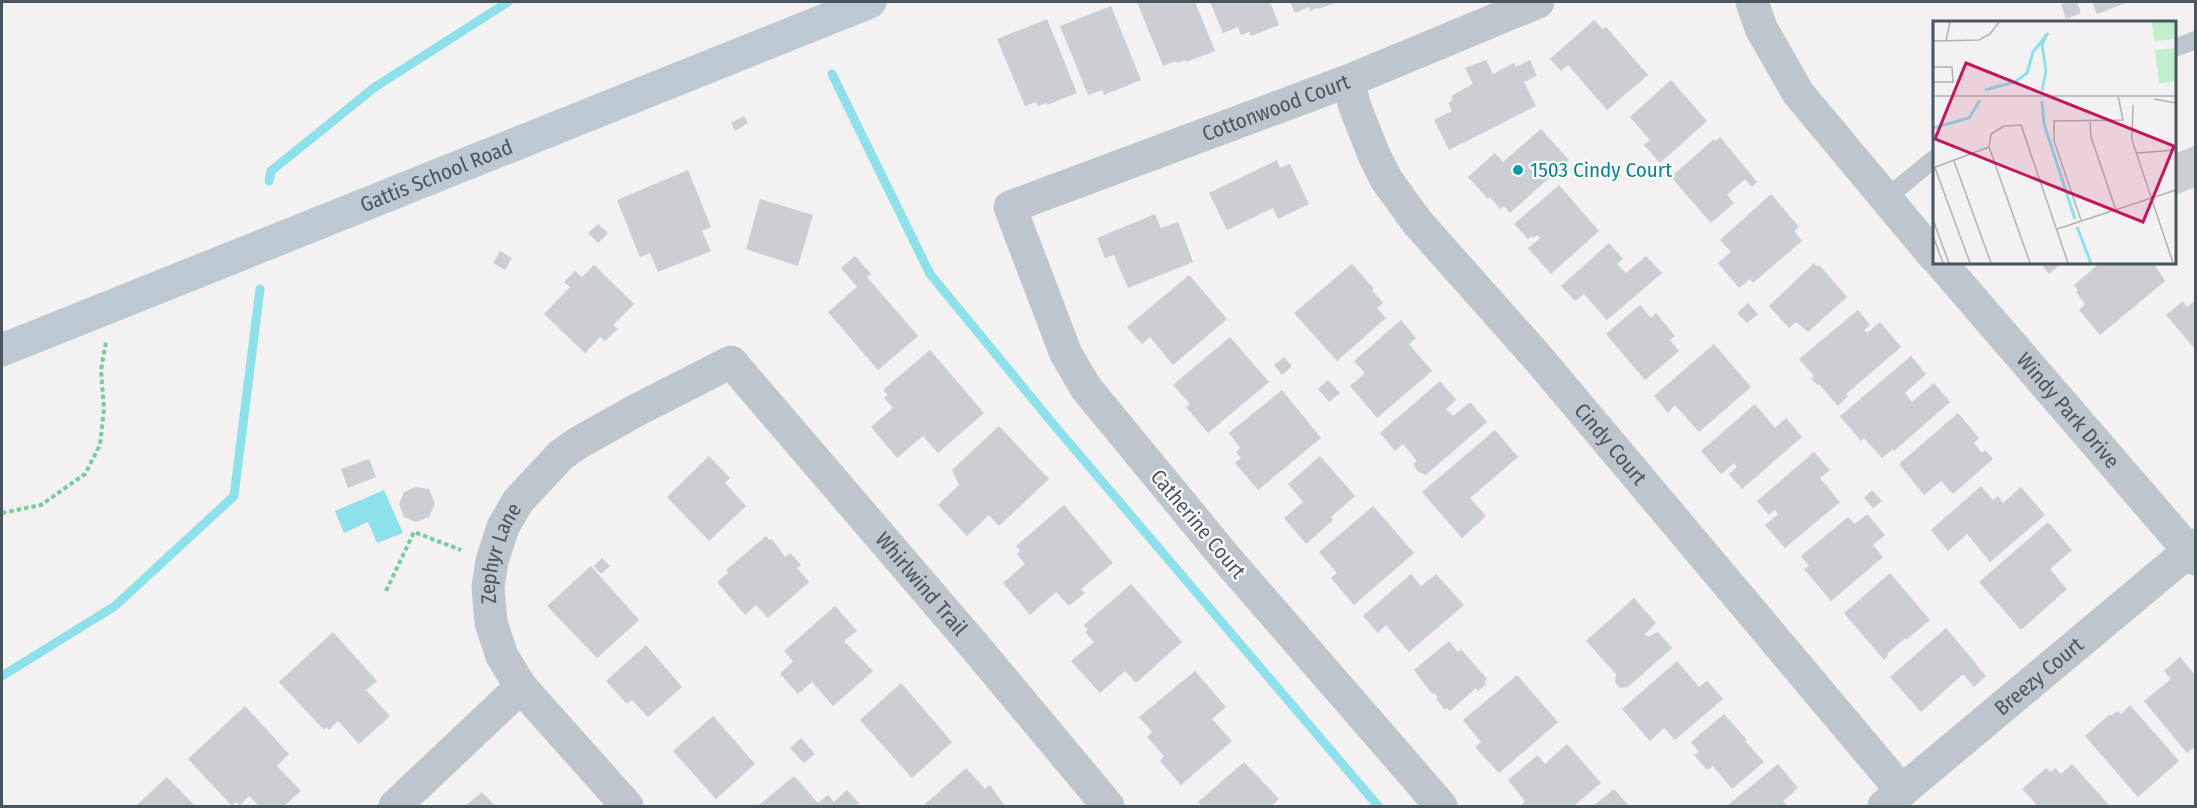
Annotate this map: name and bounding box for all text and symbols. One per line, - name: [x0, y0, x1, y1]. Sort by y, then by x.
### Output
- inset map: [1933, 21, 2176, 264]
- street label: Cottonwood Court: [1199, 69, 1353, 147]
- street label: Gattis School Road: [356, 134, 516, 218]
- place label: 1503 Cindy Court: [1530, 157, 1672, 183]
- marker: 1503 Cindy Court: [1511, 163, 1525, 177]
- street label: Windy Park Drive: [2011, 347, 2125, 474]
- street label: Cindy Court: [1569, 398, 1652, 491]
- street label: Catherine Court: [1145, 464, 1251, 584]
- street label: Zephyr Lane: [475, 498, 527, 605]
- street label: Whirlwind Trail: [870, 527, 973, 641]
- street label: Breezy Court: [1989, 632, 2089, 721]

